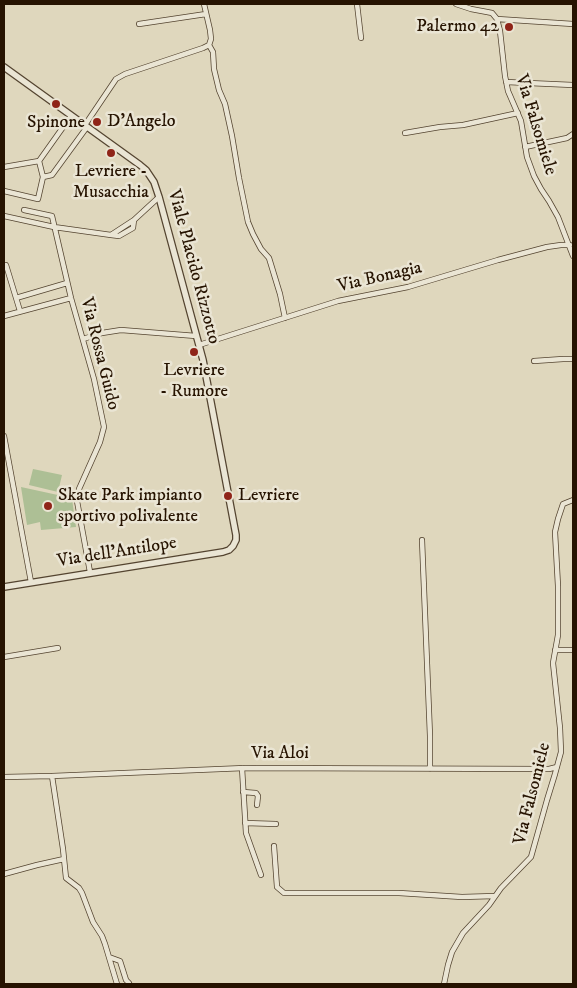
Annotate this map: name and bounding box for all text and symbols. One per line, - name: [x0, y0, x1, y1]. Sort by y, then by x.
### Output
- place label: Palermo 42: [416, 16, 499, 38]
- marker: Palermo 42: [503, 21, 515, 33]
- street label: Via Falsomiele: [509, 72, 561, 178]
- marker: Spinone: [50, 98, 62, 110]
- place label: D'Angelo: [107, 111, 176, 133]
- place label: Spinone: [27, 112, 85, 134]
- marker: D'Angelo: [91, 116, 103, 128]
- marker: Levriere - Musacchia: [105, 147, 117, 159]
- place label: Levriere - Musacchia: [73, 161, 149, 203]
- street label: Viale Placido Rizzotto: [162, 187, 224, 347]
- street label: Via Bonagia: [336, 258, 424, 298]
- street label: Via Rossa Guido: [75, 295, 123, 413]
- marker: Levriere - Rumore: [188, 346, 200, 358]
- place label: Levriere - Rumore: [160, 360, 228, 402]
- place label: Skate Park impianto sportivo polivalente: [58, 485, 202, 528]
- place label: Levriere: [238, 485, 299, 507]
- marker: Levriere: [222, 490, 234, 502]
- marker: Skate Park impianto sportivo polivalente: [42, 500, 54, 512]
- street label: Via dell'Antilope: [56, 533, 178, 573]
- street label: Via Falsomiele: [510, 741, 556, 847]
- street label: Via Aloi: [251, 743, 309, 765]

